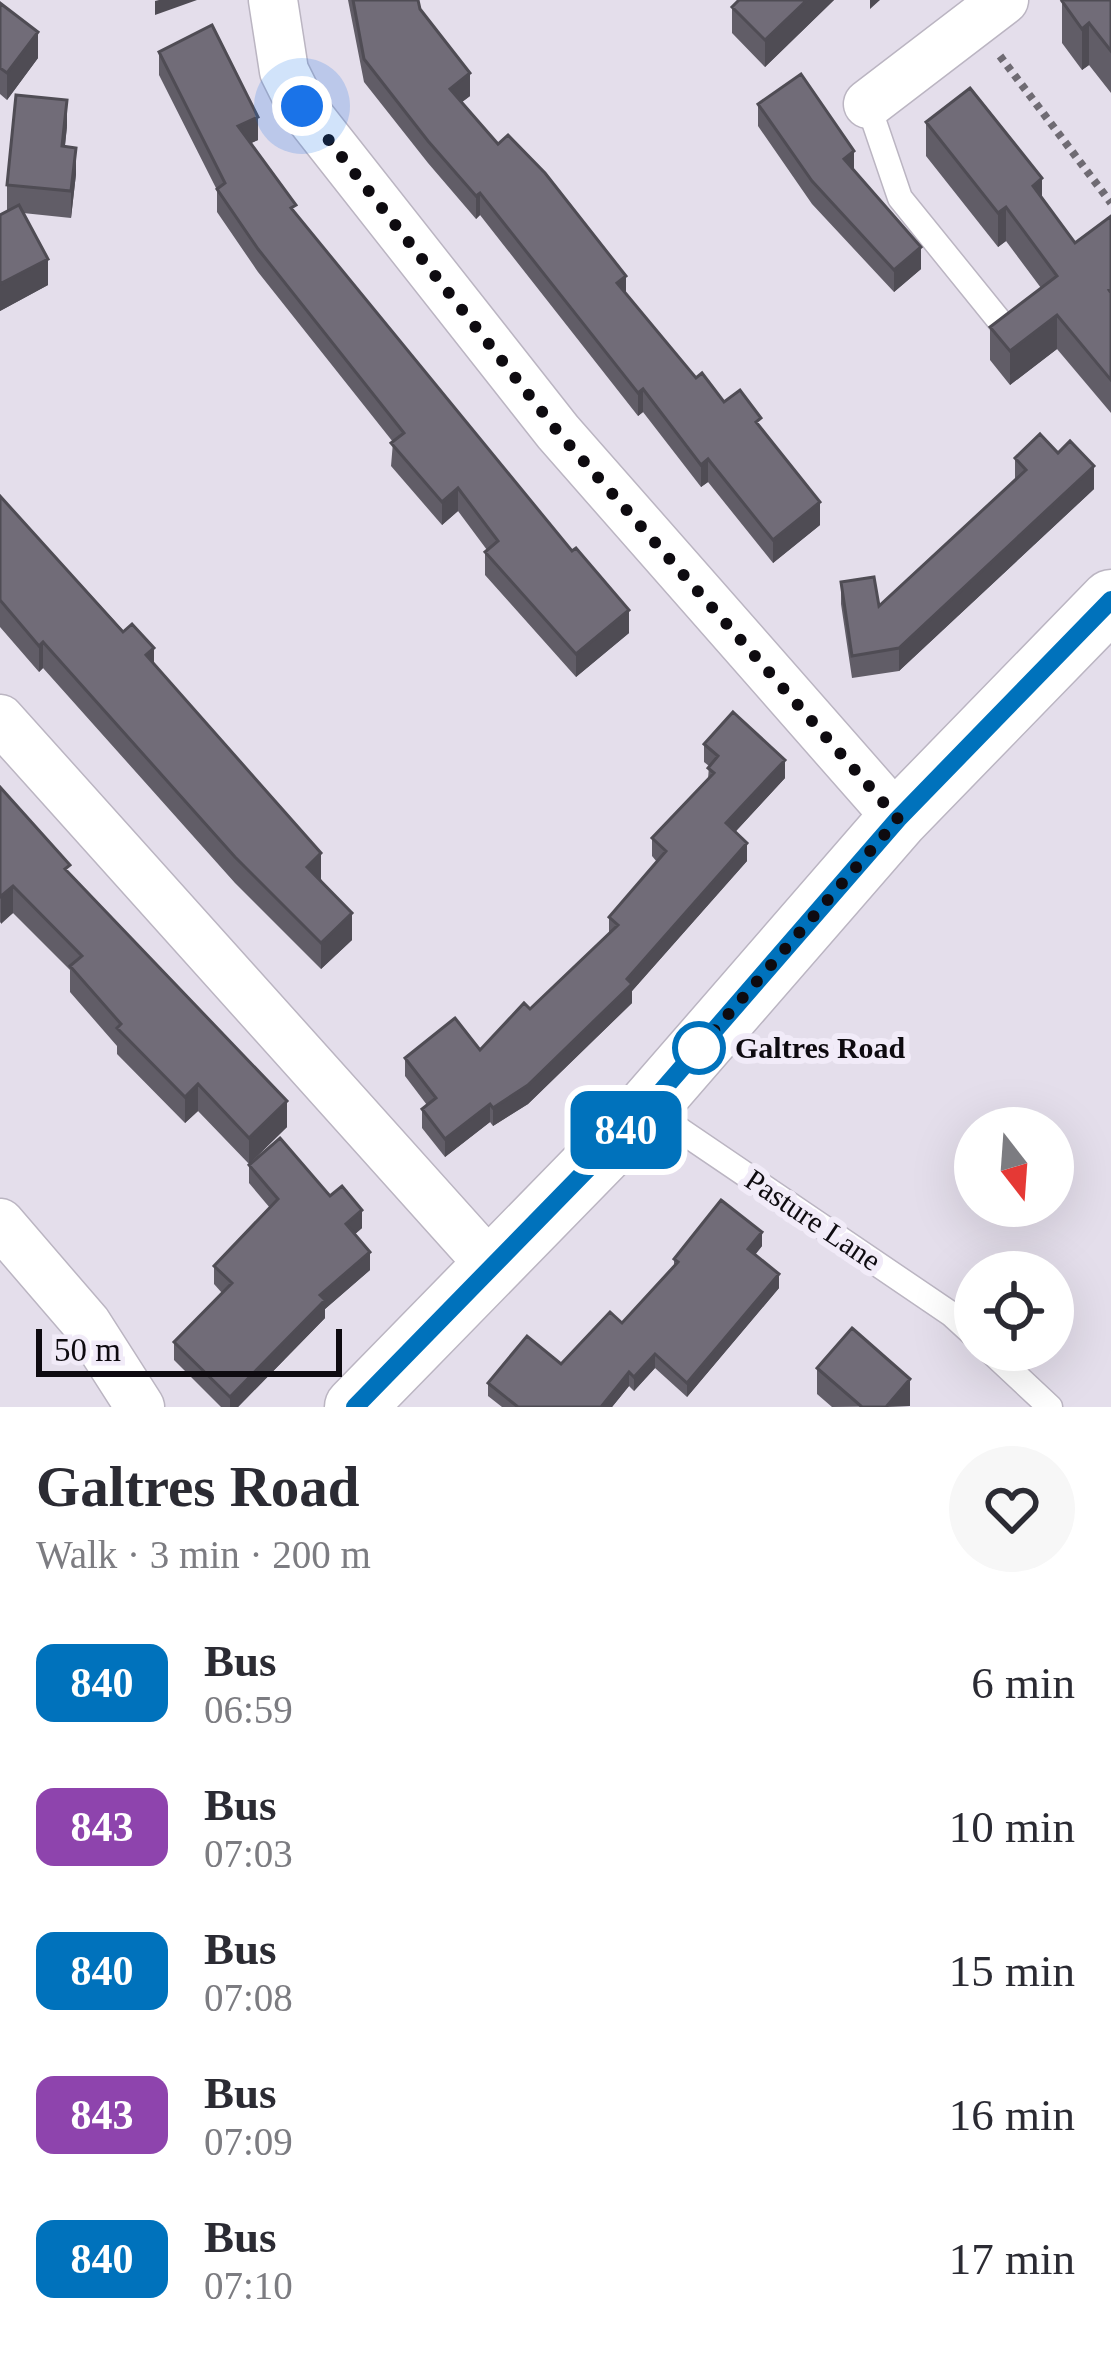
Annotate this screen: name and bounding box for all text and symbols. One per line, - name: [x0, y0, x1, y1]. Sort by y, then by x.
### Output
- your location: [272, 76, 332, 136]
- marker: Galtres Road: [674, 1023, 724, 1073]
- place label: Galtres Road: [735, 1031, 906, 1064]
- line badge: 840: [557, 1091, 695, 1169]
- text: 840: [595, 1107, 658, 1153]
- north arrow: [954, 1107, 1074, 1227]
- map controls: [954, 1107, 1074, 1371]
- street label: Pasture Lane: [739, 1162, 887, 1277]
- button: locate: [954, 1251, 1074, 1371]
- scale bar: [36, 1323, 342, 1376]
- text: 50 m: [54, 1332, 121, 1368]
- button: heart: [949, 1446, 1075, 1572]
- text: Galtres Road: [36, 1455, 360, 1518]
- text: Walk · 3 min · 200 m: [36, 1533, 371, 1576]
- text: Bus: [204, 1636, 277, 1686]
- text: 6 min: [971, 1658, 1075, 1708]
- text: 840: [71, 1660, 134, 1706]
- text: 06:59: [204, 1688, 293, 1731]
- text: Bus: [204, 1780, 277, 1830]
- text: 10 min: [949, 1802, 1075, 1852]
- text: 843: [71, 1804, 134, 1850]
- text: 07:03: [204, 1832, 293, 1875]
- text: Bus: [204, 1924, 277, 1974]
- text: 15 min: [949, 1946, 1075, 1996]
- text: 840: [71, 1948, 134, 1994]
- text: 07:08: [204, 1976, 293, 2019]
- text: Bus: [204, 2068, 277, 2118]
- text: 16 min: [949, 2090, 1075, 2140]
- text: 843: [71, 2092, 134, 2138]
- text: 07:09: [204, 2120, 293, 2163]
- text: Bus: [204, 2212, 277, 2262]
- text: 17 min: [949, 2234, 1075, 2284]
- text: 840: [71, 2236, 134, 2282]
- text: 07:10: [204, 2264, 293, 2307]

